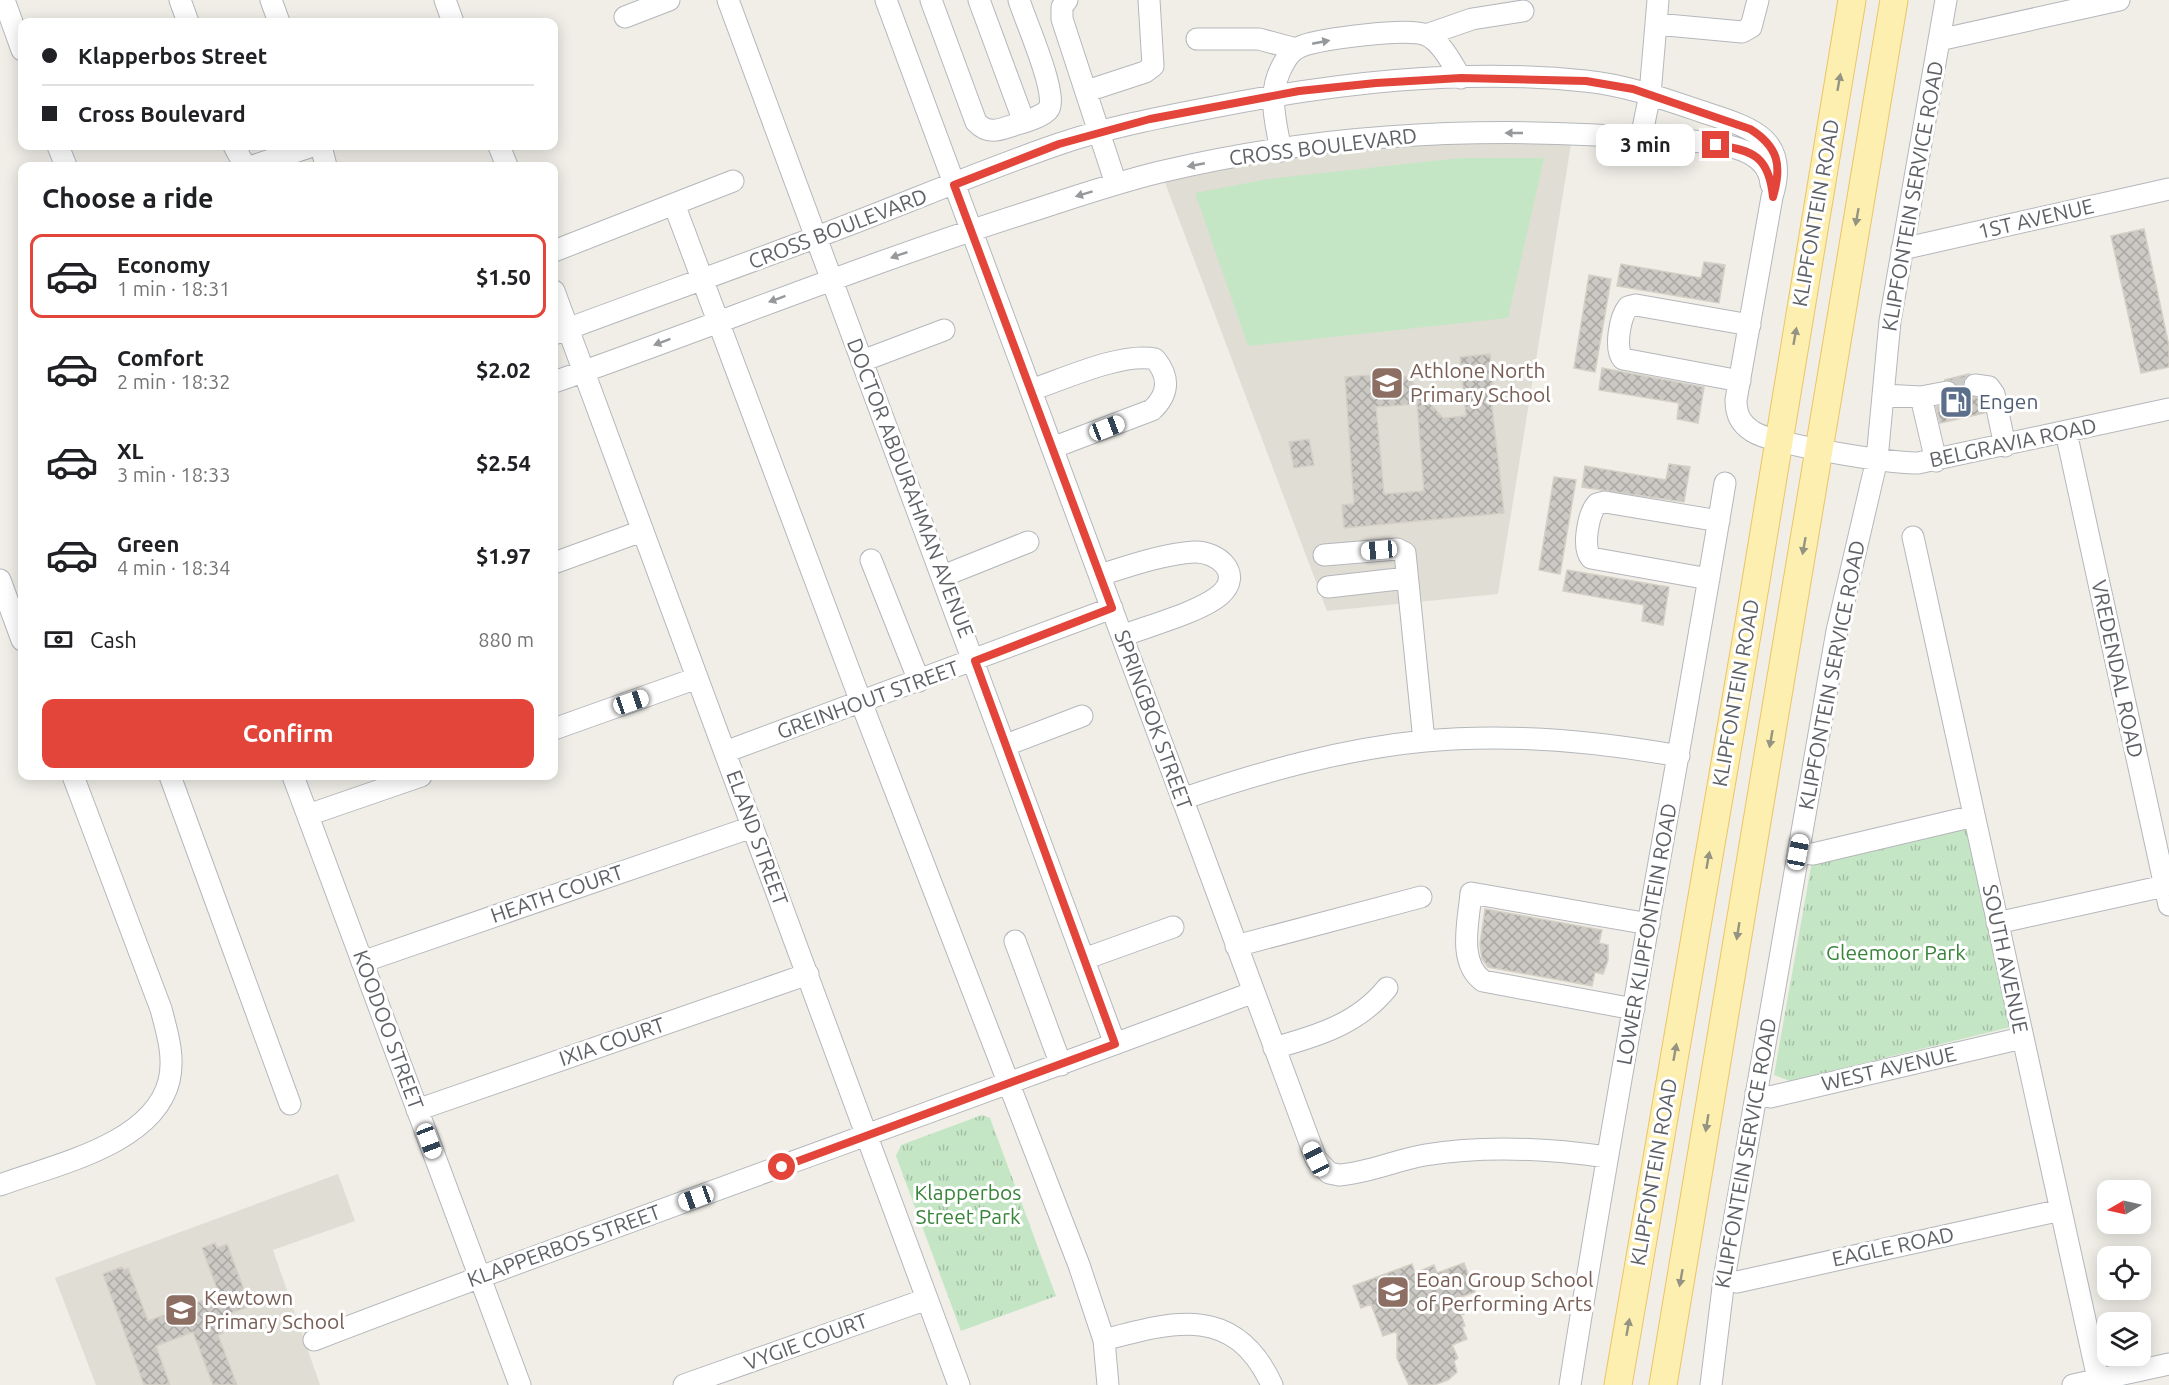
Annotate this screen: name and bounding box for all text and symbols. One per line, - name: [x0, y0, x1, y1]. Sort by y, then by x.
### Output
- one-way arrow: [1312, 37, 1331, 46]
- text: Klapperbos Street: [78, 43, 267, 68]
- street label: KLIPFONTEIN SERVICE ROAD: [1876, 59, 1948, 333]
- one-way arrow: [1834, 72, 1843, 91]
- text: Cross Boulevard: [78, 101, 246, 126]
- street label: KLIPFONTEIN ROAD: [1787, 117, 1843, 308]
- street label: CROSS BOULEVARD: [1227, 123, 1418, 169]
- callout: 3 min: [1596, 124, 1695, 166]
- one-way arrow: [1505, 128, 1524, 137]
- route end: [1702, 131, 1729, 158]
- text: 3 min: [1620, 133, 1671, 156]
- one-way arrow: [1186, 161, 1205, 170]
- text: Choose a ride: [42, 183, 214, 213]
- street label: CROSS BOULEVARD: [745, 183, 930, 273]
- one-way arrow: [1075, 190, 1093, 199]
- street label: 1ST AVENUE: [1976, 193, 2096, 243]
- one-way arrow: [1852, 207, 1861, 226]
- icon: car: [45, 249, 99, 303]
- one-way arrow: [890, 251, 908, 261]
- text: Economy: [117, 252, 210, 277]
- text: $1.50: [476, 264, 531, 289]
- text: 1 min · 18:31: [117, 277, 231, 300]
- one-way arrow: [768, 295, 786, 305]
- one-way arrow: [1791, 327, 1800, 346]
- street label: DOCTOR ABDURAHMAN AVENUE: [843, 335, 979, 641]
- one-way arrow: [653, 338, 671, 347]
- icon: car: [45, 342, 99, 396]
- text: Comfort: [117, 345, 204, 370]
- text: $2.02: [476, 357, 531, 382]
- place label: Athlone North Primary School: [1410, 358, 1551, 406]
- school or university icon: Athlone North Primary School: [1369, 365, 1405, 401]
- text: 2 min · 18:32: [117, 370, 231, 393]
- fuel station icon: Engen: [1938, 384, 1974, 420]
- place label: Engen: [1979, 389, 2038, 413]
- car: [1087, 413, 1127, 443]
- street label: BELGRAVIA ROAD: [1927, 413, 2098, 471]
- icon: car: [45, 435, 99, 489]
- text: XL: [117, 438, 144, 463]
- text: $2.54: [476, 450, 531, 475]
- text: 3 min · 18:33: [117, 463, 231, 486]
- icon: car: [45, 528, 99, 582]
- text: Green: [117, 531, 179, 556]
- one-way arrow: [1800, 537, 1809, 556]
- street label: KLIPFONTEIN SERVICE ROAD: [1793, 538, 1869, 812]
- car: [1360, 539, 1398, 561]
- text: $1.97: [476, 543, 531, 568]
- text: 4 min · 18:34: [117, 556, 231, 579]
- street label: VREDENDAL ROAD: [2087, 578, 2149, 760]
- street label: KLIPFONTEIN ROAD: [1707, 597, 1763, 788]
- icon: cash: [42, 623, 75, 656]
- text: Cash: [90, 627, 137, 652]
- street label: SPRINGBOK STREET: [1110, 627, 1198, 813]
- text: 880 m: [478, 628, 534, 651]
- street label: GREINHOUT STREET: [773, 655, 962, 743]
- car: [611, 688, 651, 716]
- button: Confirm: [42, 699, 534, 768]
- one-way arrow: [1766, 729, 1775, 748]
- street label: ELAND STREET: [722, 767, 794, 909]
- street label: LOWER KLIPFONTEIN ROAD: [1611, 801, 1681, 1067]
- car: [1786, 833, 1810, 871]
- one-way arrow: [1703, 850, 1712, 869]
- street label: HEATH COURT: [487, 859, 626, 927]
- street label: SOUTH AVENUE: [1978, 882, 2033, 1035]
- one-way arrow: [1733, 921, 1742, 940]
- park label: Gleemoor Park: [1826, 940, 1966, 964]
- street label: KOODOO STREET: [349, 947, 429, 1113]
- street label: IXIA COURT: [556, 1012, 668, 1070]
- street label: KLIPFONTEIN SERVICE ROAD: [1709, 1016, 1781, 1290]
- street label: WEST AVENUE: [1819, 1041, 1958, 1095]
- one-way arrow: [1671, 1043, 1680, 1062]
- street label: KLIPFONTEIN ROAD: [1625, 1076, 1681, 1267]
- one-way arrow: [1702, 1114, 1711, 1133]
- car: [414, 1121, 444, 1161]
- car: [1300, 1139, 1332, 1179]
- route start: [768, 1153, 795, 1180]
- park label: Klapperbos Street Park: [915, 1180, 1021, 1228]
- north arrow: [2097, 1180, 2151, 1234]
- map controls: [2097, 1180, 2151, 1366]
- car: [676, 1183, 716, 1213]
- street label: KLAPPERBOS STREET: [464, 1199, 664, 1291]
- street label: EAGLE ROAD: [1829, 1221, 1956, 1271]
- button: locate: [2097, 1246, 2151, 1300]
- place label: Eoan Group School of Performing Arts: [1416, 1267, 1594, 1315]
- one-way arrow: [1676, 1269, 1685, 1288]
- school or university icon: Eoan Group School of Performing Arts: [1375, 1274, 1411, 1310]
- place label: Kewtown Primary School: [204, 1285, 345, 1333]
- school or university icon: Kewtown Primary School: [163, 1292, 199, 1328]
- street label: VYGIE COURT: [741, 1308, 871, 1374]
- button: layers: [2097, 1312, 2151, 1366]
- one-way arrow: [1624, 1318, 1633, 1337]

